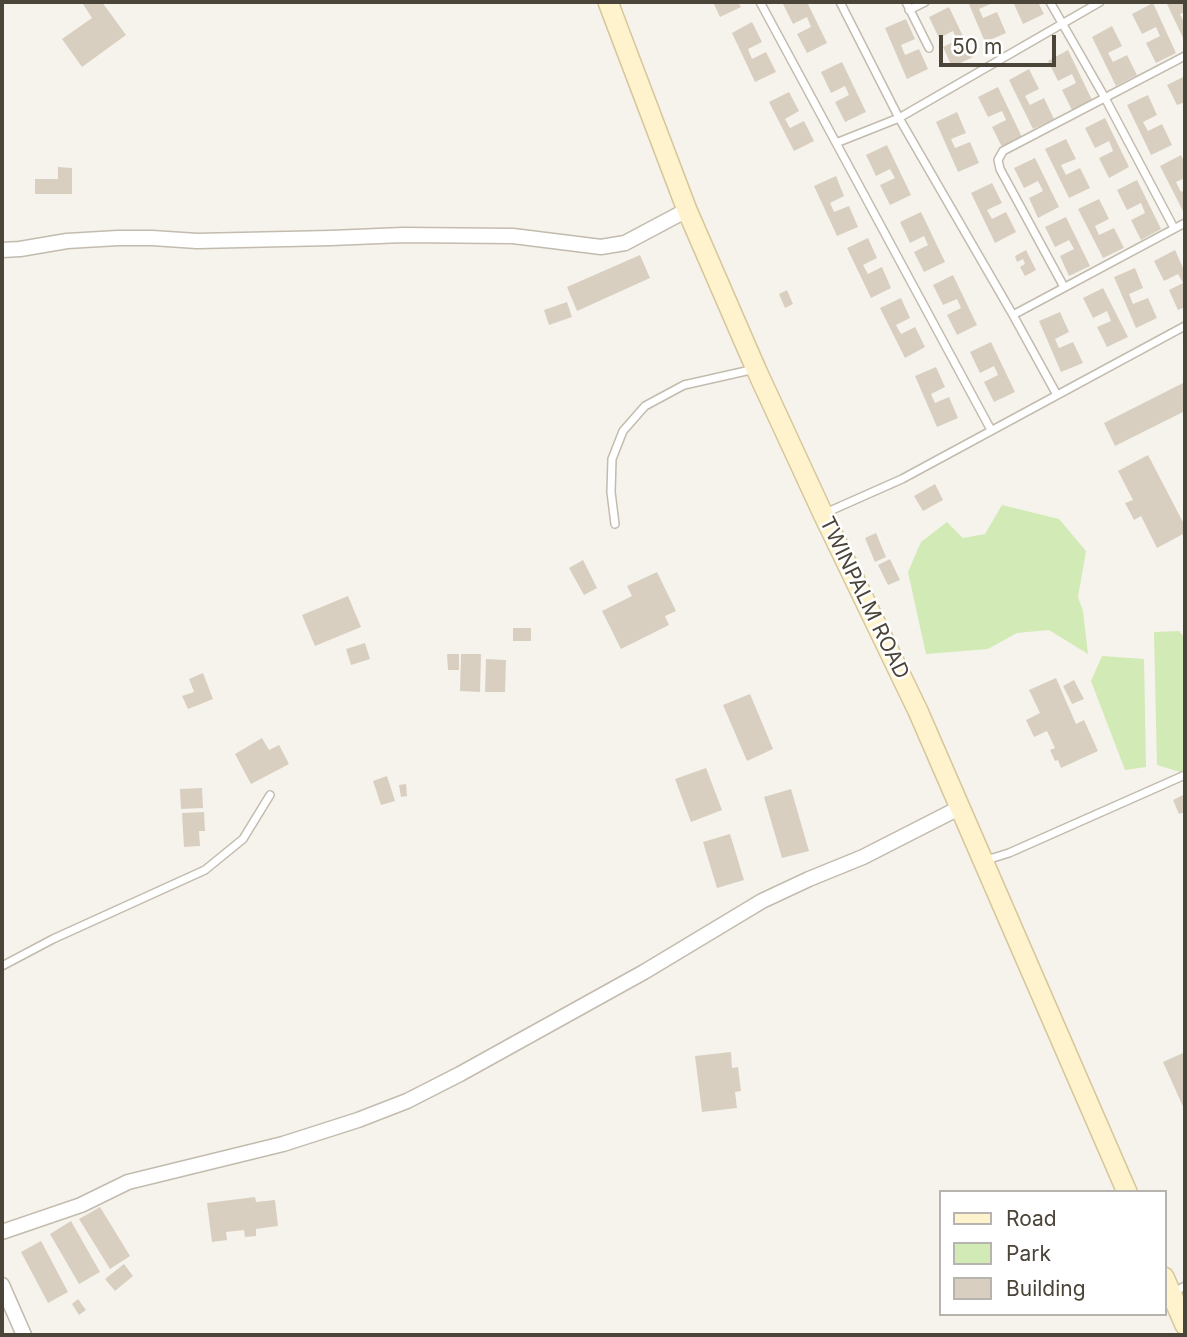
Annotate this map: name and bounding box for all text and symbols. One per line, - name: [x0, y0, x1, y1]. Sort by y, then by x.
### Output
- scale bar: [942, 21, 1059, 65]
- text: 50 m: [952, 34, 1002, 59]
- street label: TWINPALM ROAD: [814, 513, 914, 683]
- legend: [939, 1190, 1166, 1316]
- text: Road: [1006, 1206, 1057, 1231]
- text: Park: [1006, 1241, 1051, 1266]
- text: Building: [1006, 1276, 1086, 1301]

